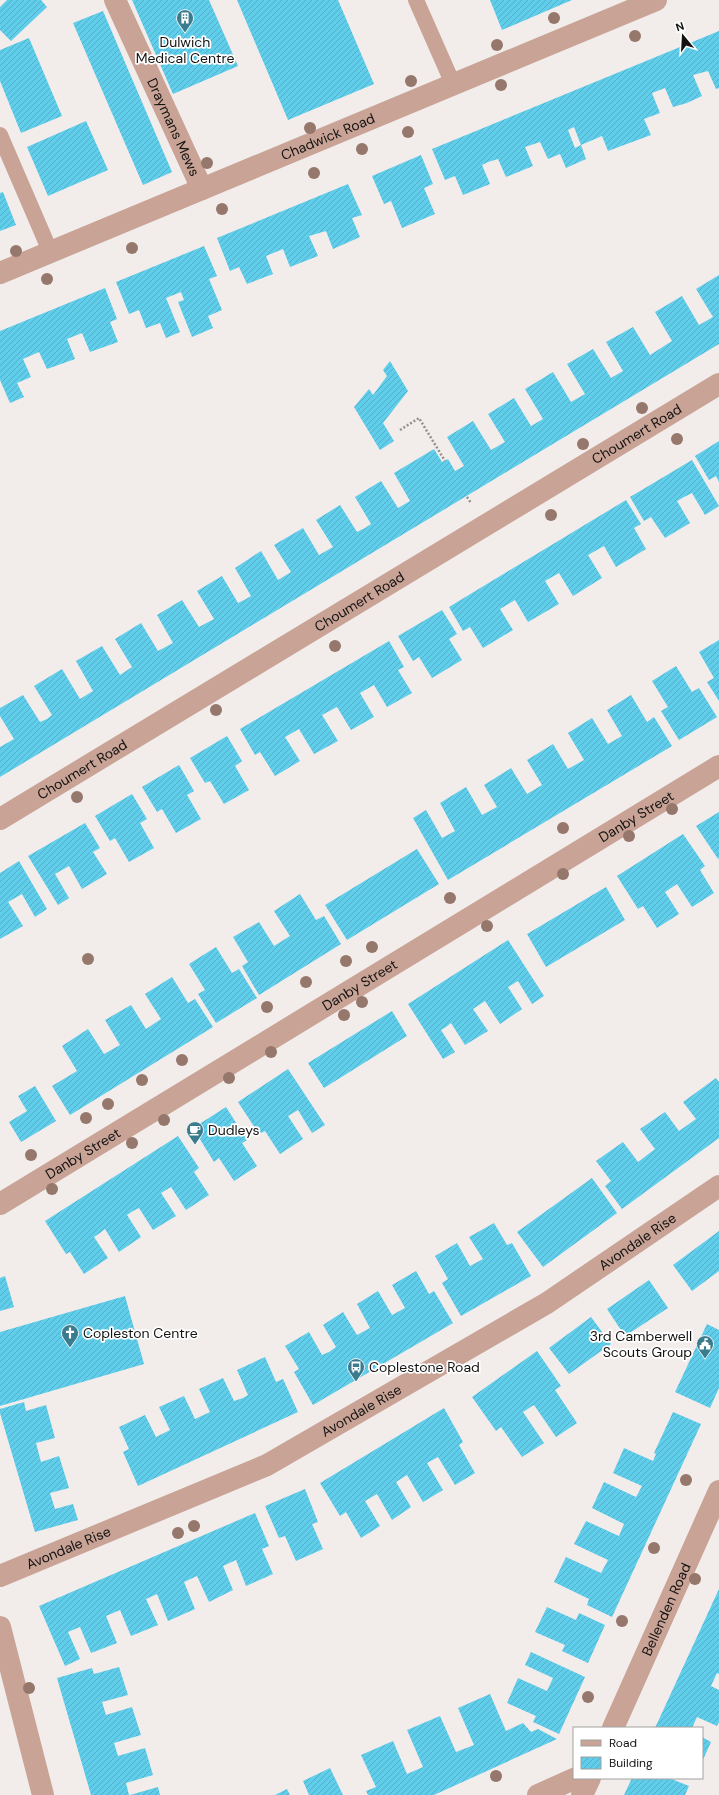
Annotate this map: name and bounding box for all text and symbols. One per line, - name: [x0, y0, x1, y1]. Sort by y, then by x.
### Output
- building icon: Dulwich Medical Centre: [175, 8, 195, 33]
- north arrow: [663, 16, 703, 56]
- text: N: [674, 19, 686, 34]
- place label: Dulwich Medical Centre: [136, 33, 234, 67]
- street label: Draymans Mews: [143, 75, 204, 179]
- street label: Chadwick Road: [278, 109, 377, 164]
- street label: Choumert Road: [588, 400, 685, 468]
- street label: Choumert Road: [311, 568, 408, 636]
- street label: Choumert Road: [34, 735, 130, 803]
- street label: Danby Street: [595, 787, 677, 846]
- street label: Danby Street: [319, 955, 400, 1015]
- cafe icon: Dudleys: [185, 1120, 205, 1145]
- place label: Dudleys: [208, 1121, 260, 1139]
- street label: Danby Street: [42, 1124, 124, 1183]
- street label: Avondale Rise: [595, 1209, 680, 1274]
- church icon: Copleston Centre: [60, 1323, 80, 1348]
- place label: Copleston Centre: [83, 1324, 198, 1342]
- place label: 3rd Camberwell Scouts Group: [590, 1327, 692, 1361]
- public building icon: 3rd Camberwell Scouts Group: [695, 1334, 715, 1359]
- bus stop icon: Coplestone Road: [346, 1357, 366, 1382]
- place label: Coplestone Road: [369, 1358, 480, 1376]
- street label: Avondale Rise: [318, 1380, 405, 1441]
- street label: Avondale Rise: [23, 1522, 113, 1573]
- street label: Bellenden Road: [637, 1560, 695, 1659]
- legend: [573, 1727, 703, 1779]
- text: Road: [609, 1735, 637, 1751]
- text: Building: [609, 1755, 653, 1771]

